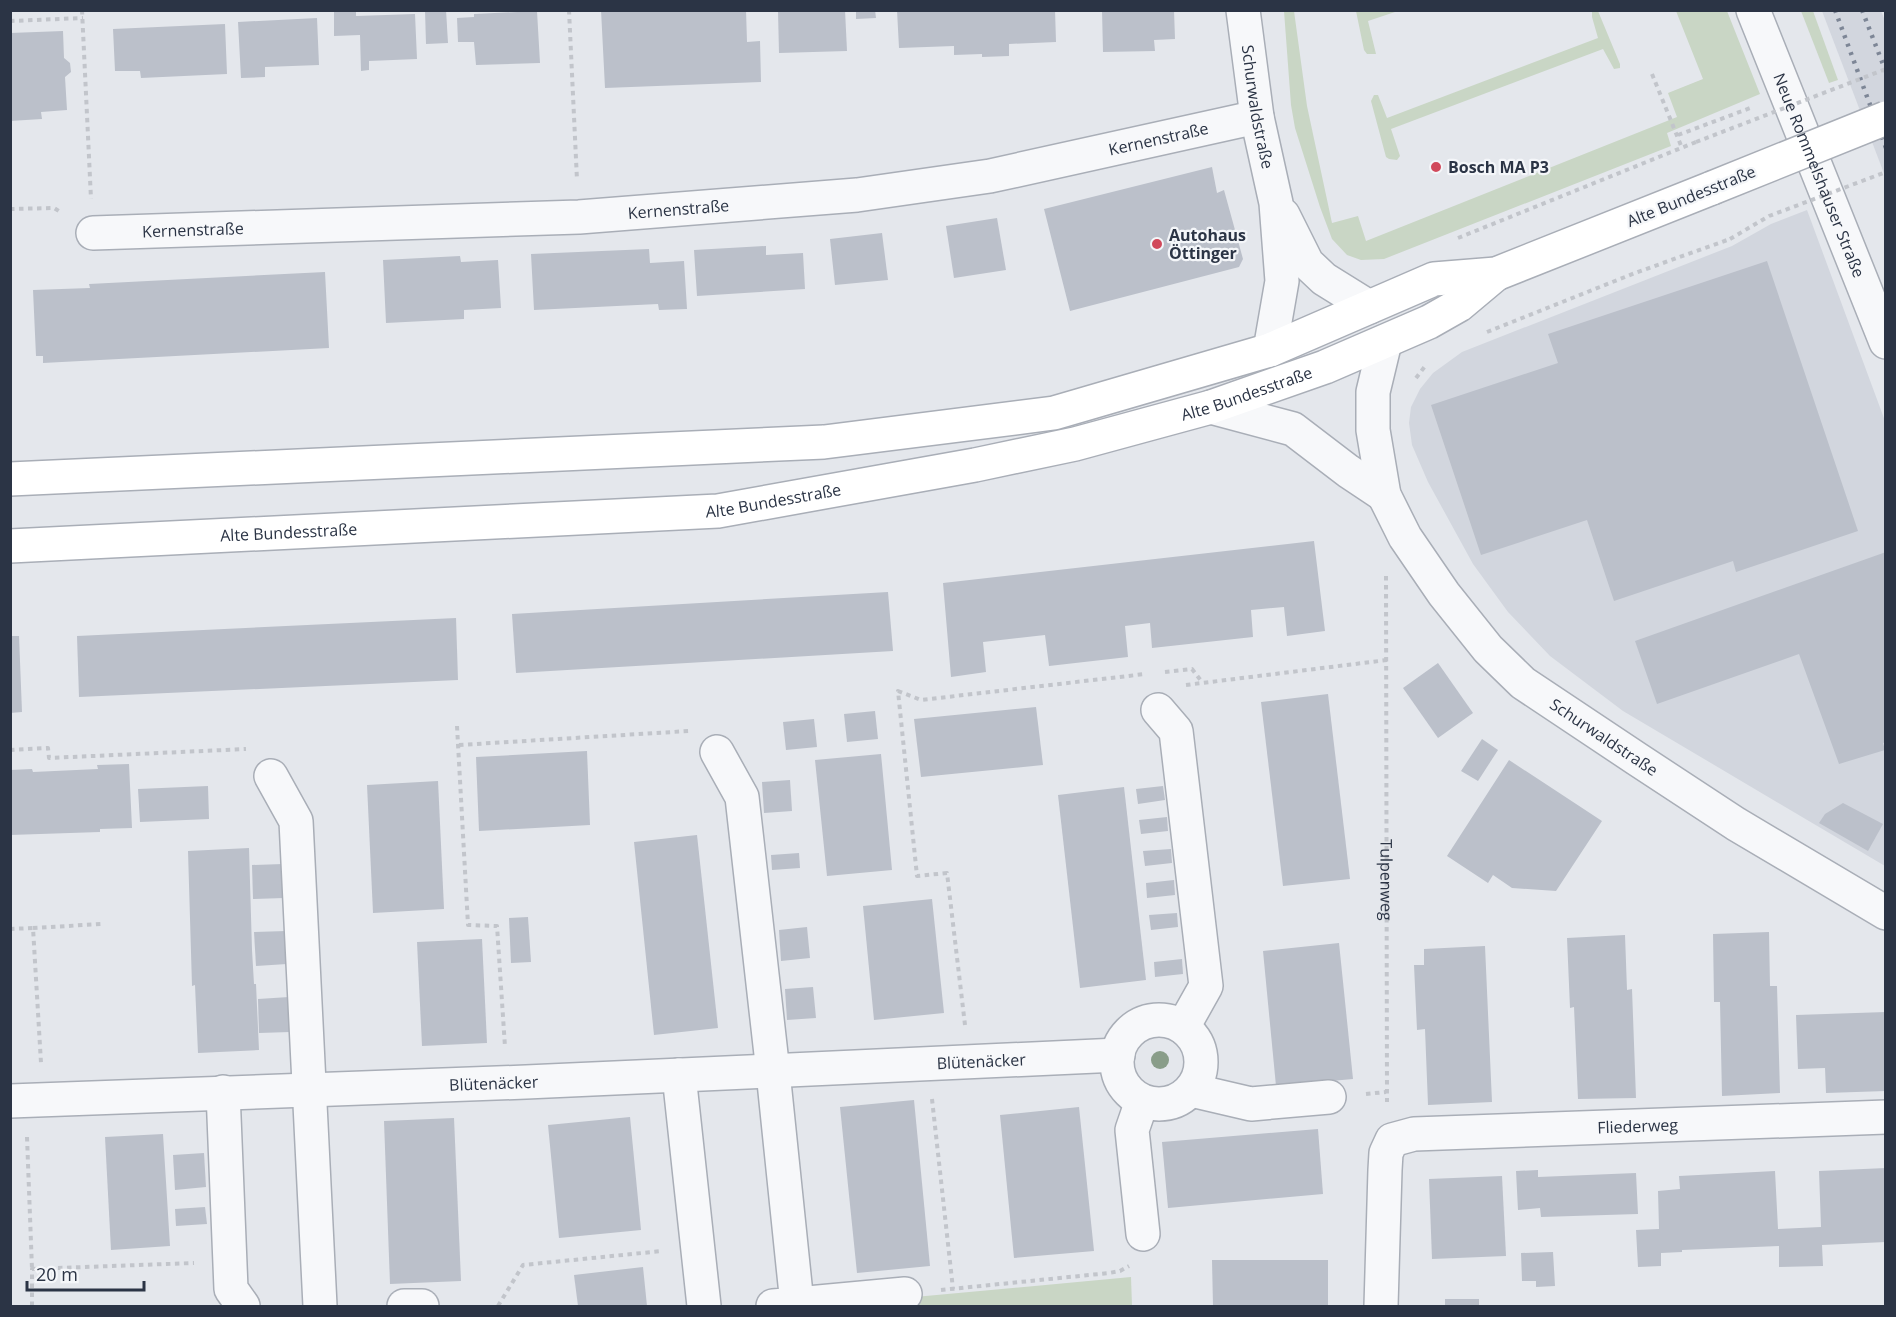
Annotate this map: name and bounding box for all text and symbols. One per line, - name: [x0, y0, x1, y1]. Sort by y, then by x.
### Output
- street label: Schurwaldstraße: [1237, 44, 1279, 171]
- street label: Neue Rommelshauser Straße: [1768, 70, 1870, 281]
- street label: Kernenstraße: [1106, 117, 1210, 160]
- place label: Bosch MA P3: [1448, 156, 1549, 178]
- marker: Bosch MA P3: [1429, 160, 1443, 174]
- street label: Alte Bundesstraße: [1623, 160, 1759, 232]
- street label: Kernenstraße: [627, 194, 730, 224]
- street label: Kernenstraße: [142, 217, 244, 242]
- place label: Autohaus Öttinger: [1169, 224, 1246, 264]
- marker: Autohaus Öttinger: [1150, 237, 1164, 251]
- street label: Alte Bundesstraße: [1179, 361, 1315, 426]
- street label: Alte Bundesstraße: [705, 478, 843, 523]
- street label: Alte Bundesstraße: [220, 518, 358, 547]
- street label: Schurwaldstraße: [1546, 693, 1662, 781]
- street label: Tulpenweg: [1376, 839, 1398, 921]
- street label: Blütenäcker: [936, 1048, 1027, 1074]
- street label: Blütenäcker: [449, 1070, 539, 1096]
- street label: Fliederweg: [1597, 1113, 1679, 1138]
- scale bar: [27, 1254, 144, 1292]
- text: 20 m: [36, 1262, 78, 1286]

